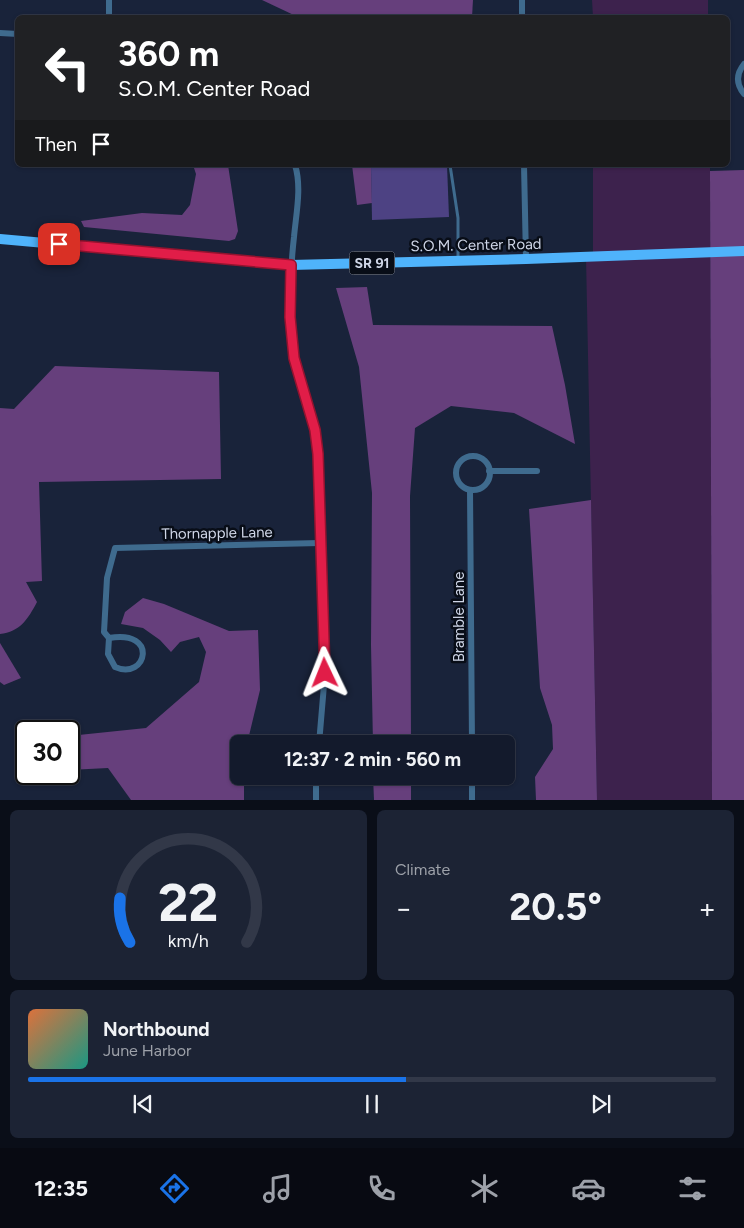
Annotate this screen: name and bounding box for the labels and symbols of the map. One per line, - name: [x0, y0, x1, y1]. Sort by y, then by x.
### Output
- pin: [38, 223, 80, 265]
- street label: S.O.M. Center Road: [410, 235, 542, 255]
- road number: SR 91: [350, 252, 394, 274]
- street label: Thornapple Lane: [161, 523, 273, 543]
- street label: Bramble Lane: [450, 572, 468, 662]
- position arrow: [298, 646, 350, 698]
- speed limit sign: 30: [15, 720, 80, 785]

